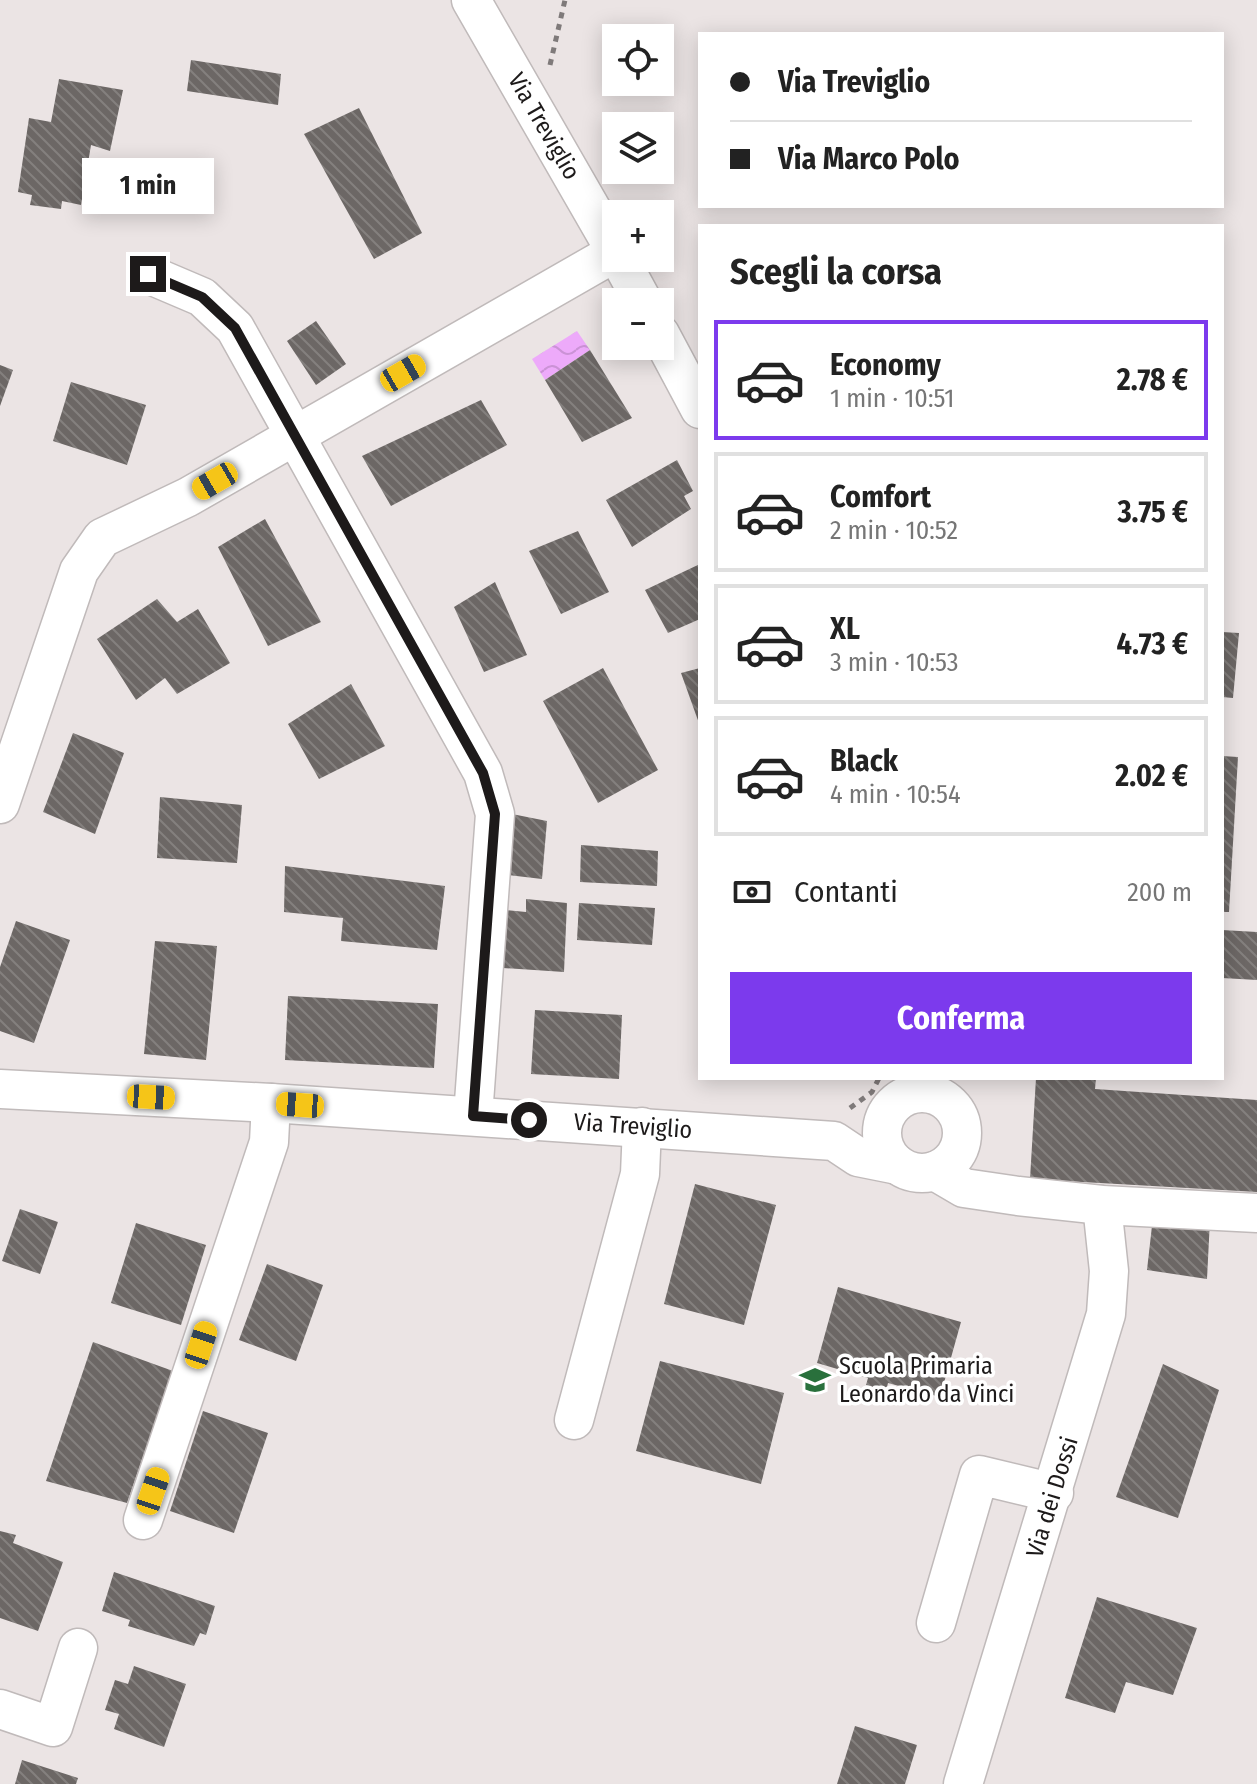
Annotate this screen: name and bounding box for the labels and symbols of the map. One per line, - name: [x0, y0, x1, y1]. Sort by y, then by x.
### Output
- street label: Via Treviglio: [502, 68, 586, 184]
- callout: 1 min: [82, 158, 214, 214]
- route end: [130, 256, 166, 292]
- car: [376, 351, 430, 395]
- car: [188, 459, 242, 503]
- car: [126, 1084, 176, 1110]
- car: [275, 1091, 325, 1119]
- route start: [511, 1102, 547, 1138]
- street label: Via Treviglio: [573, 1108, 693, 1144]
- car: [182, 1318, 220, 1372]
- place label: Scuola Primaria Leonardo da Vinci: [839, 1352, 1014, 1408]
- school or university icon: Scuola Primaria Leonardo da Vinci: [798, 1363, 832, 1397]
- street label: Via dei Dossi: [1020, 1433, 1084, 1561]
- car: [134, 1464, 172, 1518]

